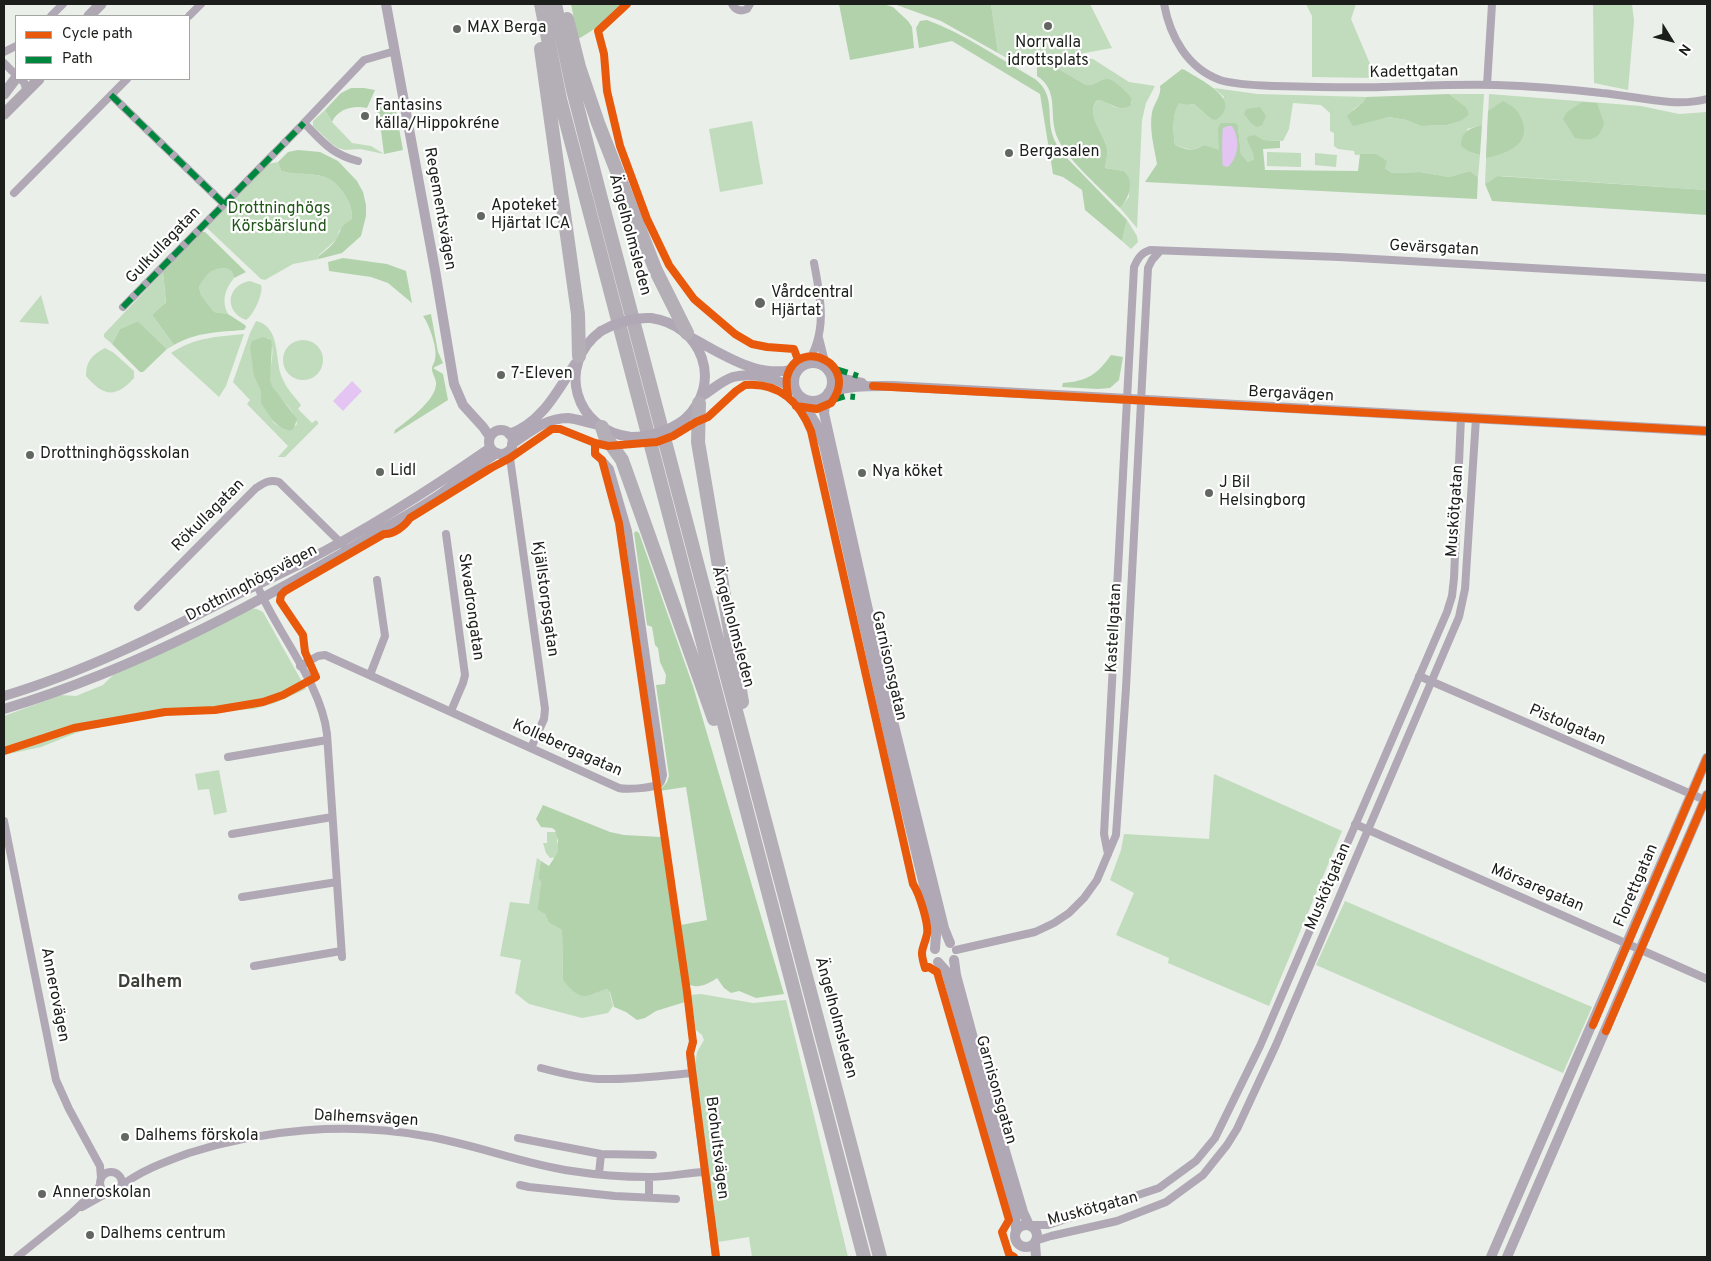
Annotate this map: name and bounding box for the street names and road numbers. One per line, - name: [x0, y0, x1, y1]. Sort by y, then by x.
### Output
- street label: Kadettgatan: [1369, 63, 1459, 83]
- street label: Regementsvägen: [419, 146, 459, 272]
- street label: Ängelholmsleden: [604, 172, 654, 298]
- street label: Gulkullagatan: [123, 204, 205, 288]
- street label: Gevärsgatan: [1389, 237, 1479, 261]
- street label: Bergavägen: [1248, 383, 1334, 407]
- street label: Muskötgatan: [1443, 464, 1469, 558]
- street label: Rökullagatan: [169, 476, 249, 556]
- street label: Kjällstorpsgatan: [526, 540, 562, 658]
- street label: Drottninghögsvägen: [183, 541, 321, 627]
- street label: Skvadrongatan: [453, 552, 487, 662]
- street label: Ängelholmsleden: [707, 564, 757, 690]
- street label: Kastellgatan: [1103, 583, 1127, 673]
- street label: Garnisonsgatan: [866, 609, 910, 723]
- street label: Pistolgatan: [1526, 701, 1608, 751]
- street label: Kollebergagatan: [509, 716, 625, 782]
- street label: Muskötgatan: [1302, 841, 1356, 933]
- street label: Florettgatan: [1611, 841, 1663, 931]
- street label: Mörsaregatan: [1487, 861, 1587, 917]
- street label: Annerovägen: [35, 946, 73, 1044]
- street label: Ängelholmsleden: [810, 955, 860, 1081]
- street label: Garnisonsgatan: [970, 1033, 1020, 1147]
- street label: Brohultsvägen: [700, 1095, 732, 1201]
- street label: Dalhemsvägen: [313, 1107, 419, 1131]
- street label: Muskötgatan: [1046, 1189, 1140, 1231]

